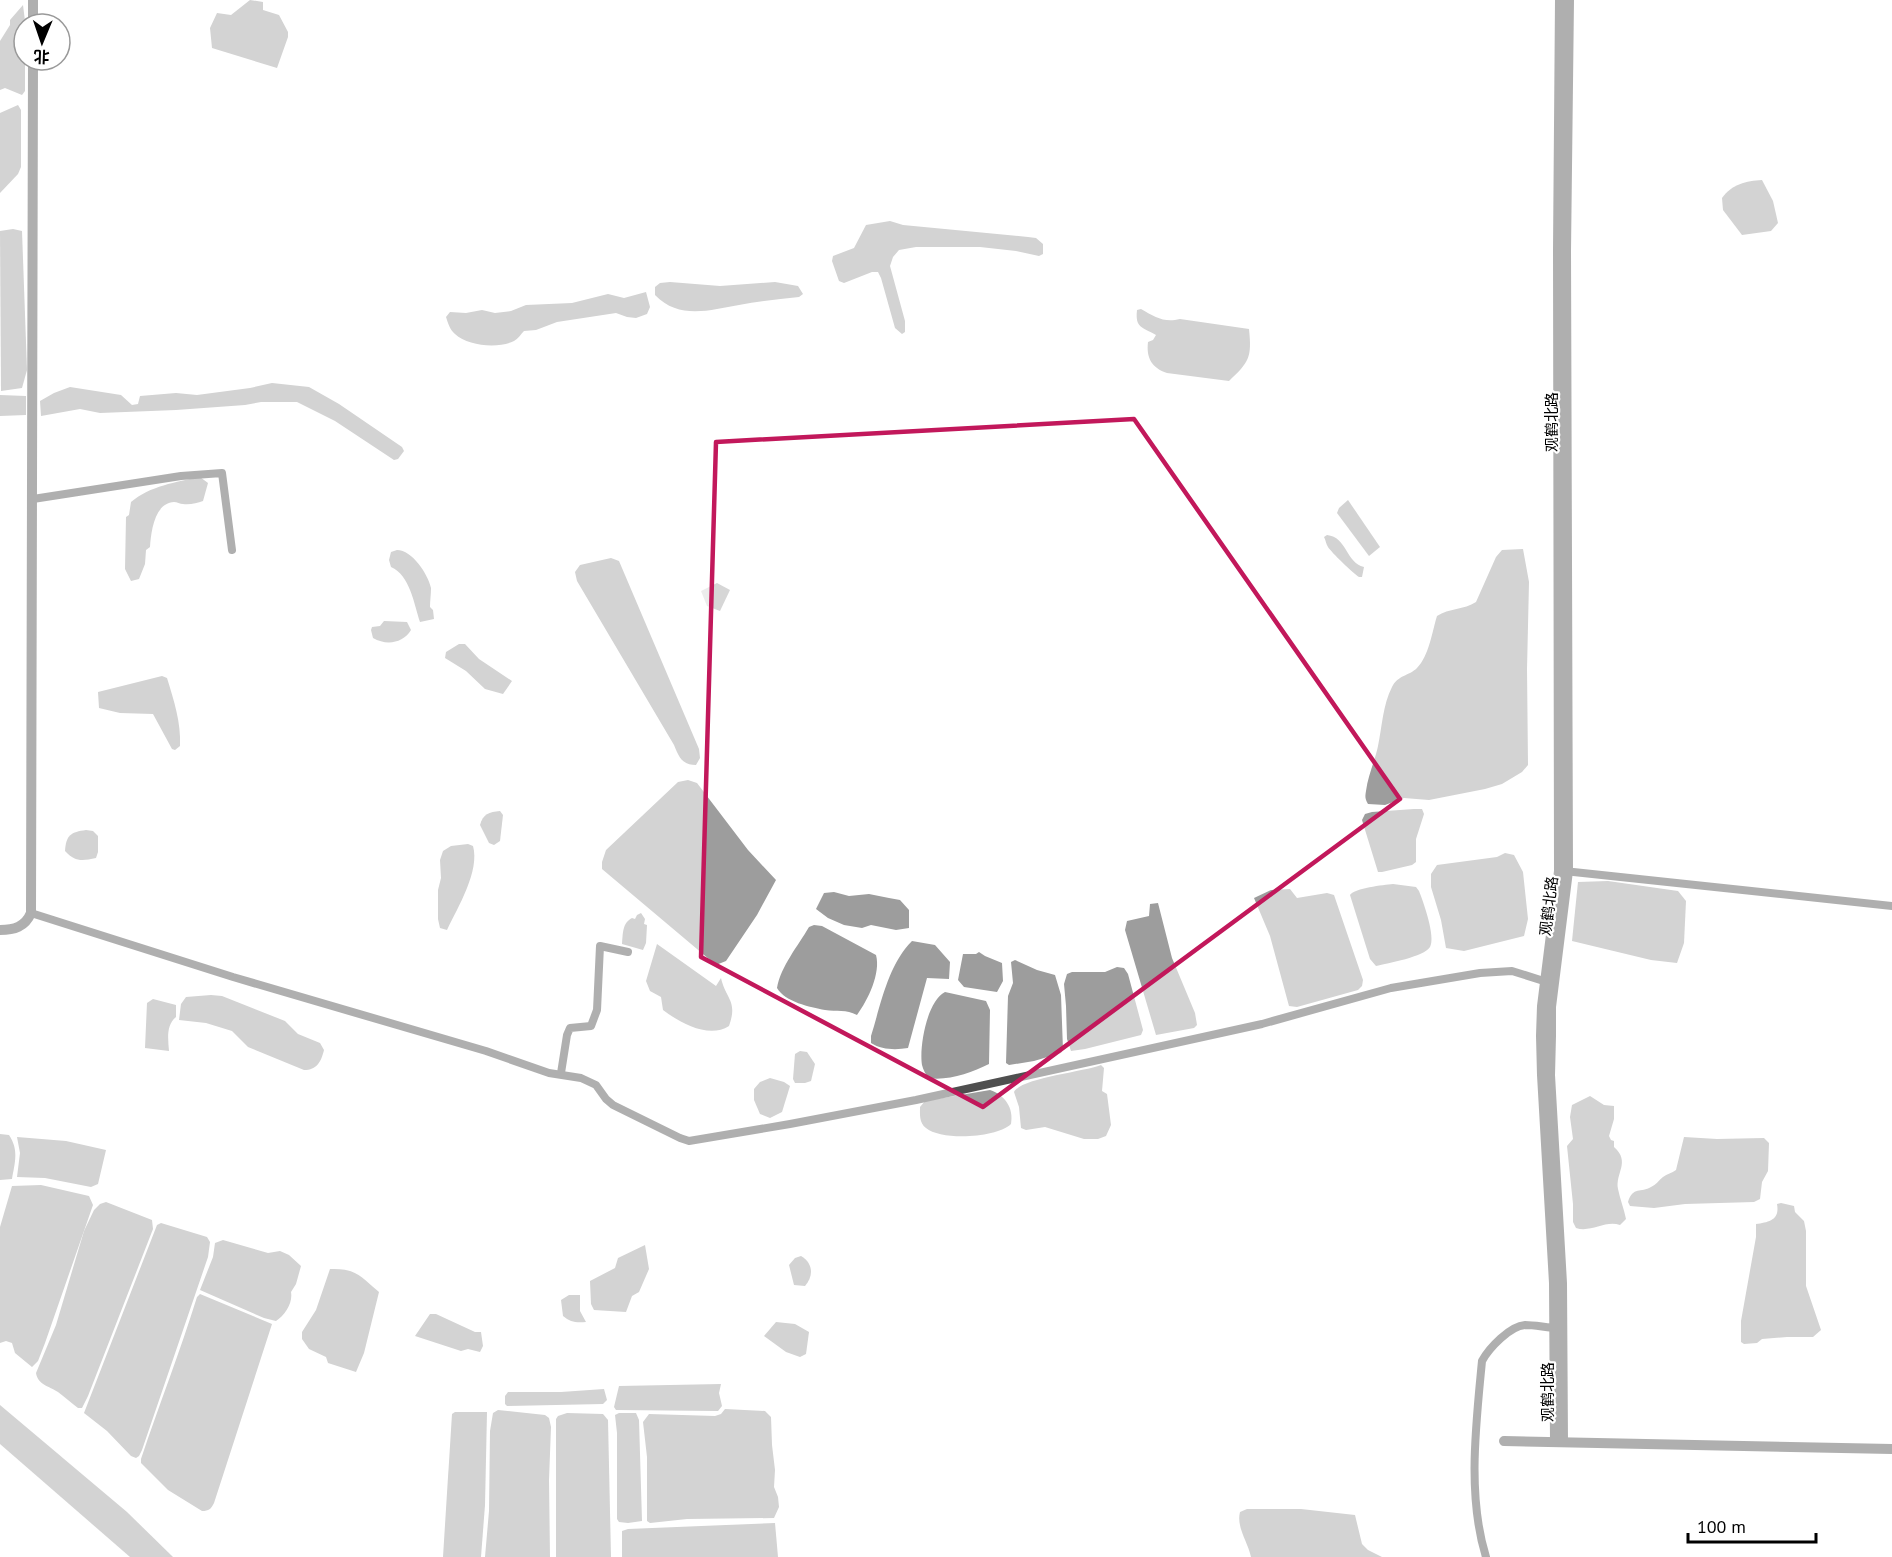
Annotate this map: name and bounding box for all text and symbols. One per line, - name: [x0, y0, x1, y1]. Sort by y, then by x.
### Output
- north arrow: [12, 12, 72, 72]
- text: 北: [33, 47, 50, 67]
- street label: 观鹤北路: [1542, 392, 1561, 452]
- street label: 观鹤北路: [1535, 875, 1562, 937]
- street label: 观鹤北路: [1538, 1362, 1557, 1422]
- scale bar: [1688, 1506, 1816, 1544]
- text: 100 m: [1697, 1515, 1746, 1538]

